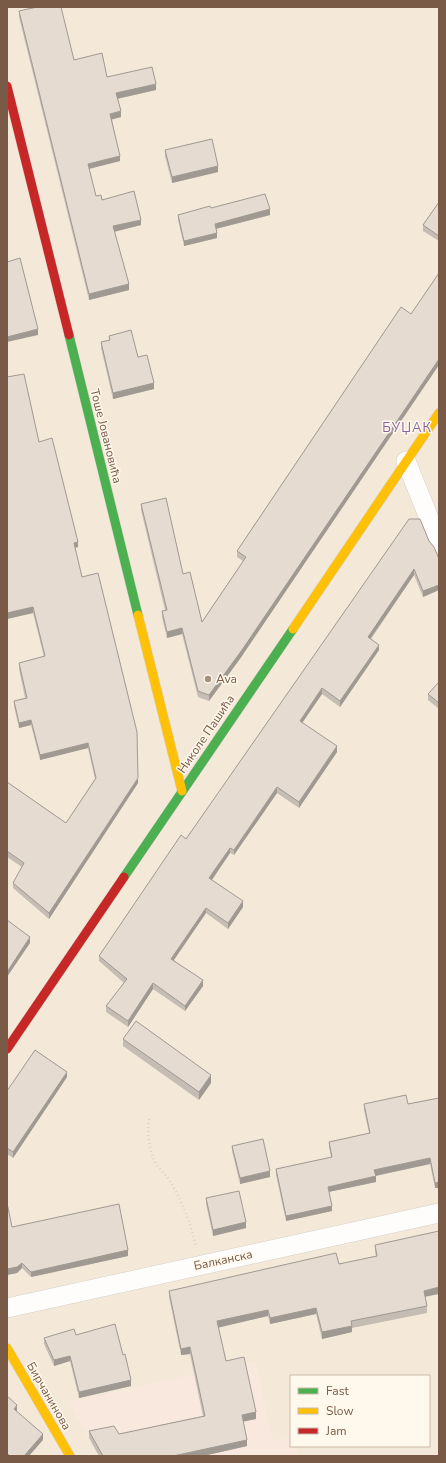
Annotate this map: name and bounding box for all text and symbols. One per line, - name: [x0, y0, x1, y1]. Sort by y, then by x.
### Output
- street label: Тоше Јовановића: [87, 387, 125, 485]
- district label: БУЏАК: [382, 419, 432, 437]
- place label: Ava: [216, 671, 237, 687]
- marker: Ava: [203, 674, 213, 684]
- street label: Николе Пашића: [174, 692, 238, 776]
- street label: Балканска: [192, 1246, 254, 1274]
- street label: Бирчанинова: [23, 1359, 75, 1433]
- legend: [290, 1375, 430, 1447]
- text: Fast: [326, 1383, 349, 1399]
- text: Slow: [326, 1403, 354, 1419]
- text: Jam: [325, 1423, 347, 1439]

